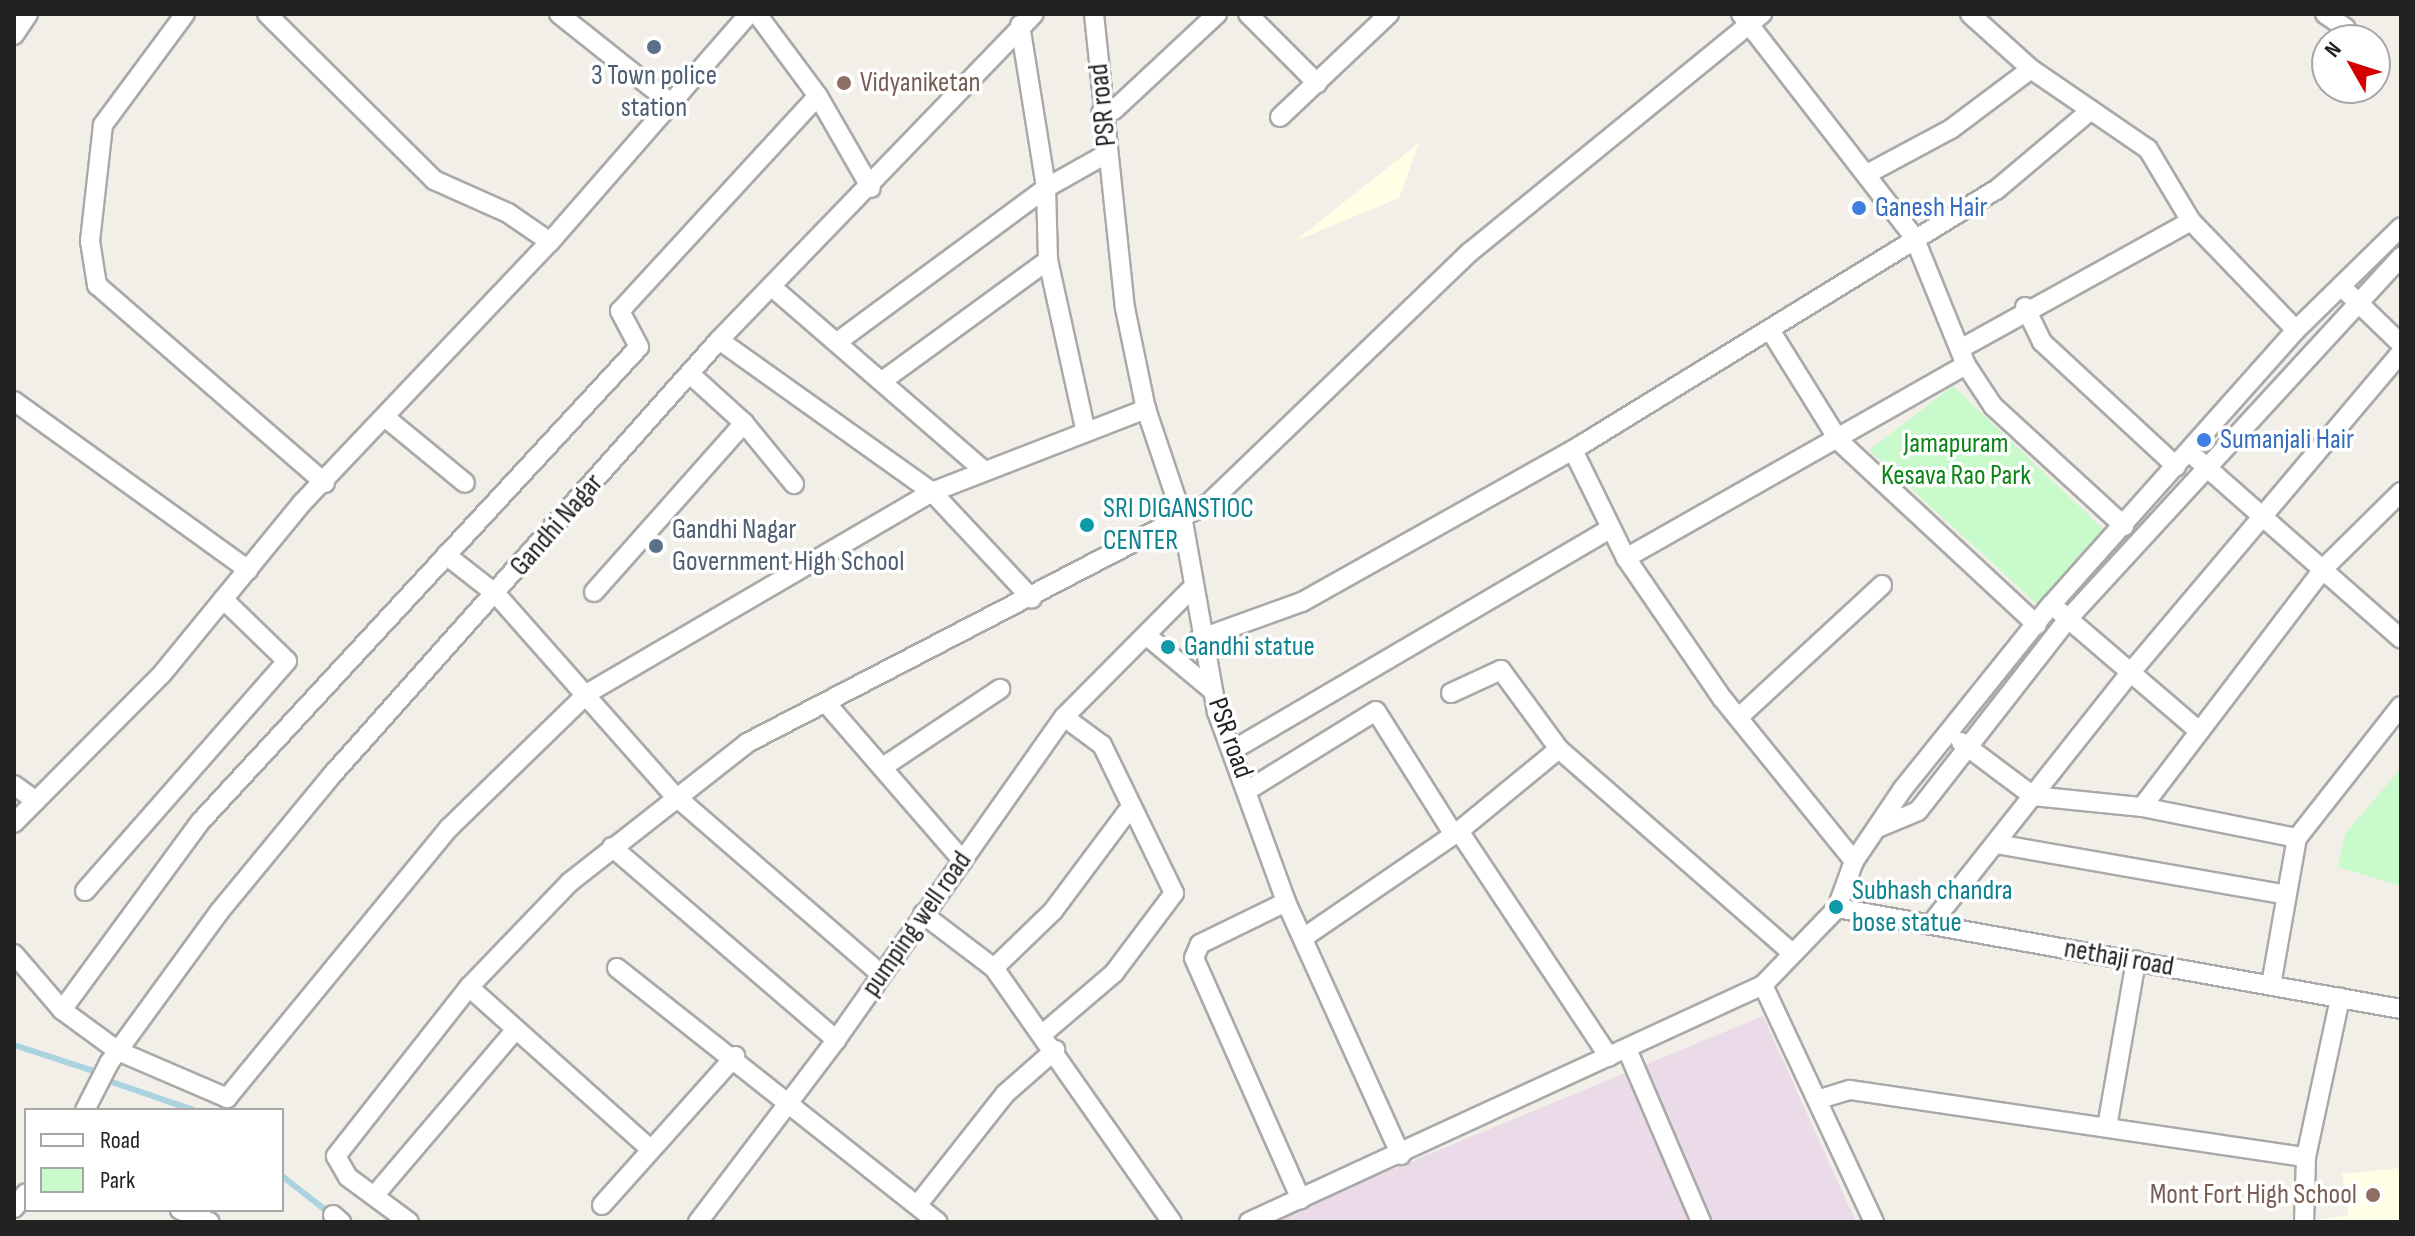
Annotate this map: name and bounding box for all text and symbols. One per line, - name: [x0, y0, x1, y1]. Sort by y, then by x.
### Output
- north arrow: [2311, 24, 2391, 104]
- text: N: [2319, 37, 2348, 63]
- marker: 3 Town police station: [645, 38, 663, 56]
- place label: 3 Town police station: [591, 59, 717, 125]
- street label: PSR road: [1082, 62, 1124, 148]
- place label: Vidyaniketan: [860, 66, 980, 100]
- marker: Vidyaniketan: [835, 74, 853, 92]
- place label: Ganesh Hair: [1875, 191, 1988, 225]
- marker: Ganesh Hair: [1850, 199, 1868, 217]
- place label: Sumanjali Hair: [2220, 423, 2354, 457]
- park label: Jamapuram Kesava Rao Park: [1881, 427, 2031, 493]
- marker: Sumanjali Hair: [2195, 431, 2213, 449]
- street label: Gandhi Nagar: [503, 467, 611, 583]
- place label: SRI DIGANSTIOC CENTER: [1103, 492, 1254, 558]
- place label: Gandhi Nagar Government High School: [672, 513, 904, 579]
- marker: SRI DIGANSTIOC CENTER: [1078, 516, 1096, 534]
- marker: Gandhi Nagar Government High School: [647, 537, 665, 555]
- place label: Gandhi statue: [1184, 630, 1315, 664]
- marker: Gandhi statue: [1159, 638, 1177, 656]
- street label: PSR road: [1200, 693, 1260, 783]
- street label: pumping well road: [855, 845, 979, 1003]
- place label: Subhash chandra bose statue: [1852, 874, 2013, 940]
- marker: Subhash chandra bose statue: [1827, 898, 1845, 916]
- street label: nethaji road: [2062, 932, 2176, 984]
- legend: [24, 1108, 284, 1212]
- text: Road: [100, 1126, 140, 1155]
- text: Park: [100, 1166, 135, 1195]
- place label: Mont Fort High School: [2150, 1178, 2357, 1212]
- marker: Mont Fort High School: [2364, 1186, 2382, 1204]

